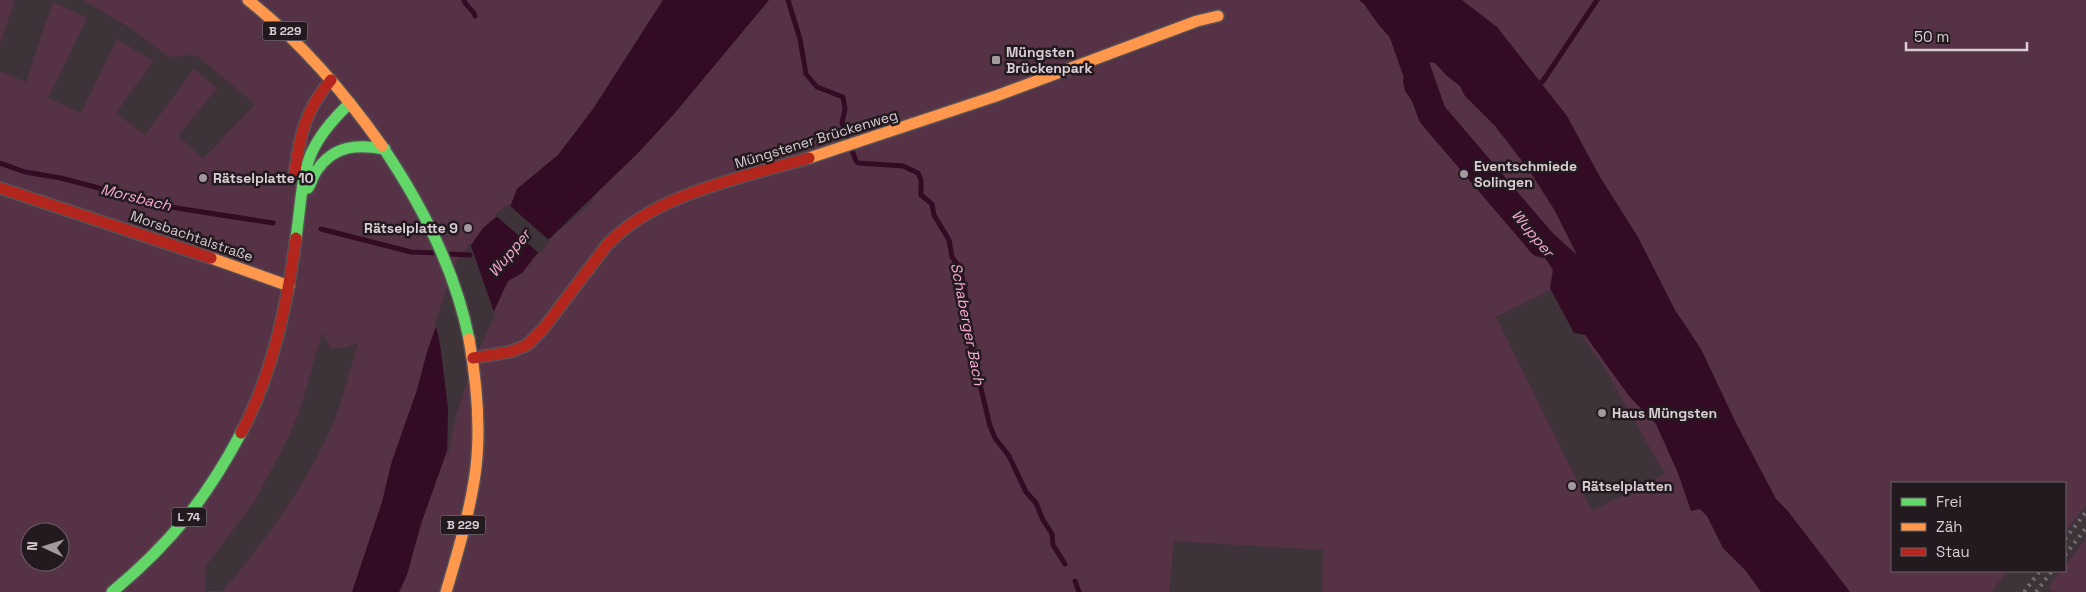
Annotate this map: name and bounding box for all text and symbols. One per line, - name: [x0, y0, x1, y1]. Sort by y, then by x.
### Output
- scale bar: [1906, 20, 2027, 52]
- road number: B 229: [262, 22, 308, 40]
- text: 50 m: [1914, 27, 1949, 46]
- place label: Müngsten Brückenpark: [1006, 43, 1092, 77]
- marker: Müngsten Brückenpark: [990, 54, 1002, 66]
- street label: Müngstener Brückenweg: [732, 106, 900, 172]
- place label: Eventschmiede Solingen: [1474, 157, 1577, 191]
- marker: Eventschmiede Solingen: [1458, 168, 1470, 180]
- place label: Rätselplatte 10: [213, 169, 314, 187]
- marker: Rätselplatte 10: [197, 172, 209, 184]
- water label: Morsbach: [99, 179, 174, 215]
- water label: Wupper: [1508, 205, 1559, 262]
- street label: Morsbachtalstraße: [128, 207, 256, 265]
- place label: Rätselplatte 9: [364, 219, 458, 237]
- marker: Rätselplatte 9: [462, 222, 474, 234]
- water label: Wupper: [484, 224, 535, 281]
- water label: Schaberger Bach: [947, 261, 989, 388]
- place label: Haus Müngsten: [1612, 404, 1717, 422]
- marker: Haus Müngsten: [1596, 407, 1608, 419]
- place label: Rätselplatten: [1582, 477, 1672, 495]
- marker: Rätselplatten: [1566, 480, 1578, 492]
- legend: [1891, 482, 2066, 572]
- text: Frei: [1936, 492, 1962, 511]
- road number: L 74: [172, 508, 206, 526]
- road number: B 229: [440, 516, 486, 534]
- text: Zäh: [1936, 517, 1962, 536]
- north arrow: [20, 522, 70, 572]
- text: N: [23, 541, 41, 551]
- text: Stau: [1936, 542, 1970, 561]

